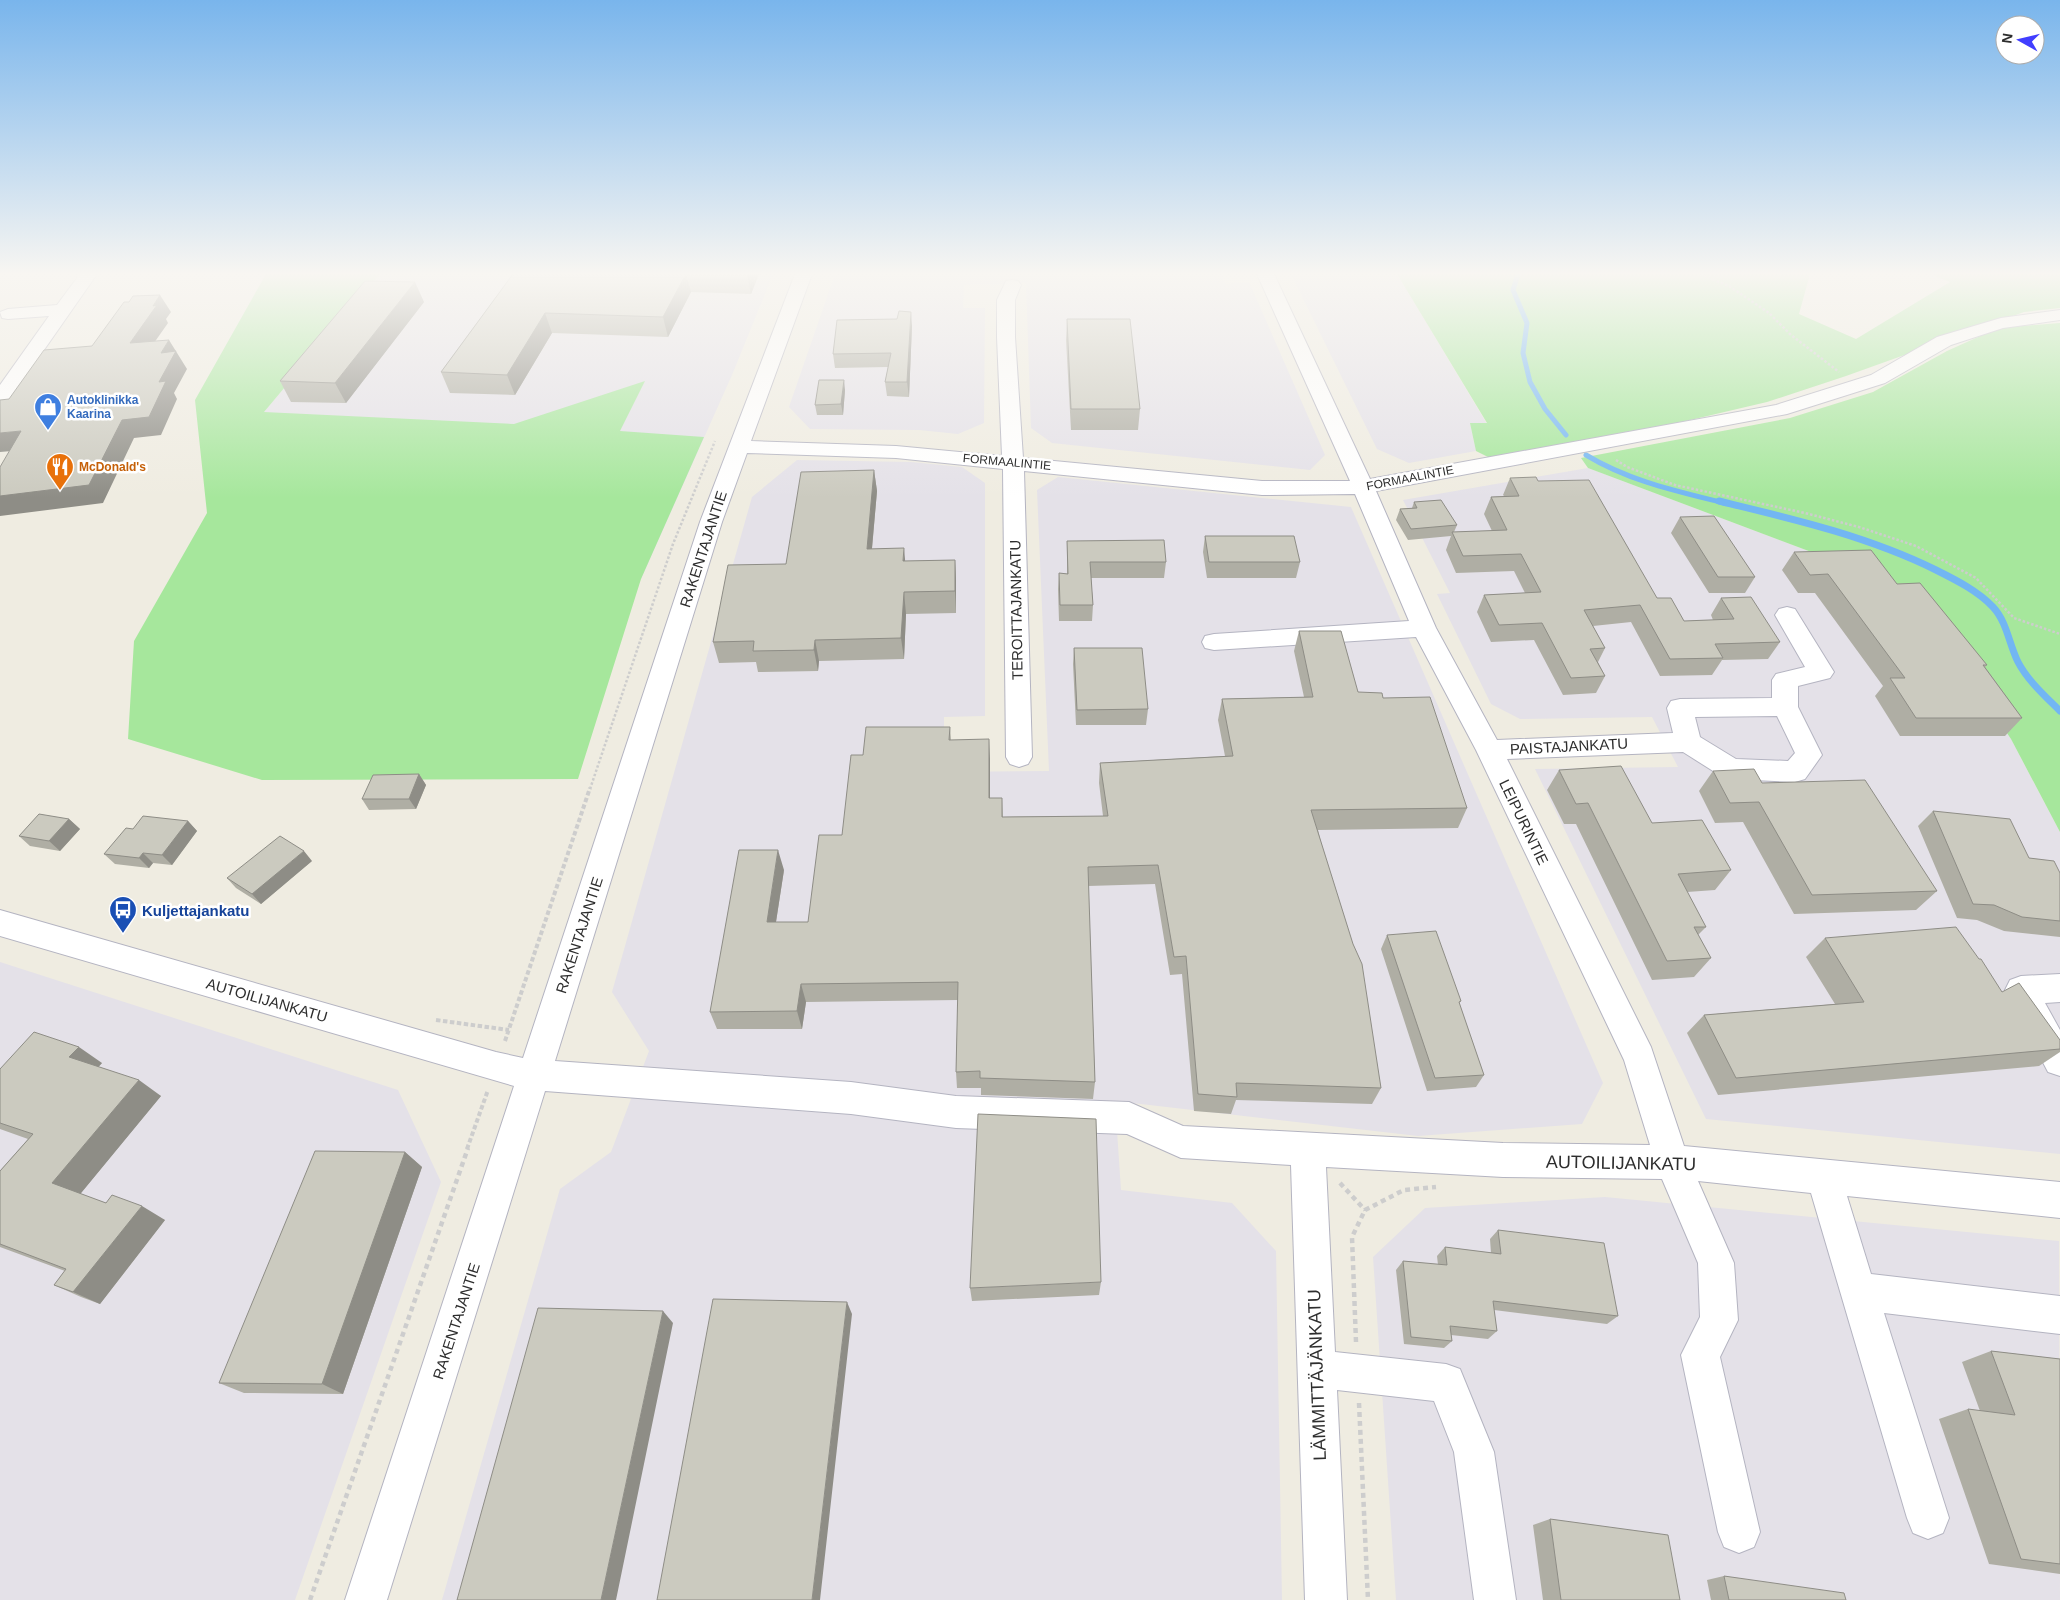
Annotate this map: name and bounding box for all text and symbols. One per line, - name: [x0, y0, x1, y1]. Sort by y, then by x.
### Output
- north arrow: [1995, 15, 2045, 65]
- text: N: [1998, 32, 2016, 44]
- shop icon: Autoklinikka Kaarina: [33, 392, 63, 431]
- place label: Autoklinikka Kaarina: [67, 393, 139, 421]
- street label: FORMAALINTIE: [962, 451, 1052, 473]
- restaurant icon: McDonald's: [45, 452, 75, 491]
- place label: McDonald's: [79, 460, 146, 474]
- street label: FORMAALINTIE: [1365, 463, 1455, 493]
- street label: RAKENTAJANTIE: [676, 489, 730, 609]
- street label: TEROITTAJANKATU: [1006, 540, 1026, 680]
- street label: PAISTAJANKATU: [1509, 734, 1629, 758]
- street label: LEIPURINTIE: [1496, 777, 1552, 867]
- street label: RAKENTAJANTIE: [552, 875, 606, 995]
- bus stop icon: Kuljettajankatu: [108, 895, 138, 934]
- place label: Kuljettajankatu: [142, 902, 250, 919]
- street label: AUTOILIJANKATU: [204, 975, 330, 1025]
- street label: AUTOILIJANKATU: [1546, 1152, 1696, 1174]
- street label: RAKENTAJANTIE: [429, 1261, 483, 1381]
- street label: LÄMMITTÄJÄNKATU: [1304, 1289, 1330, 1461]

